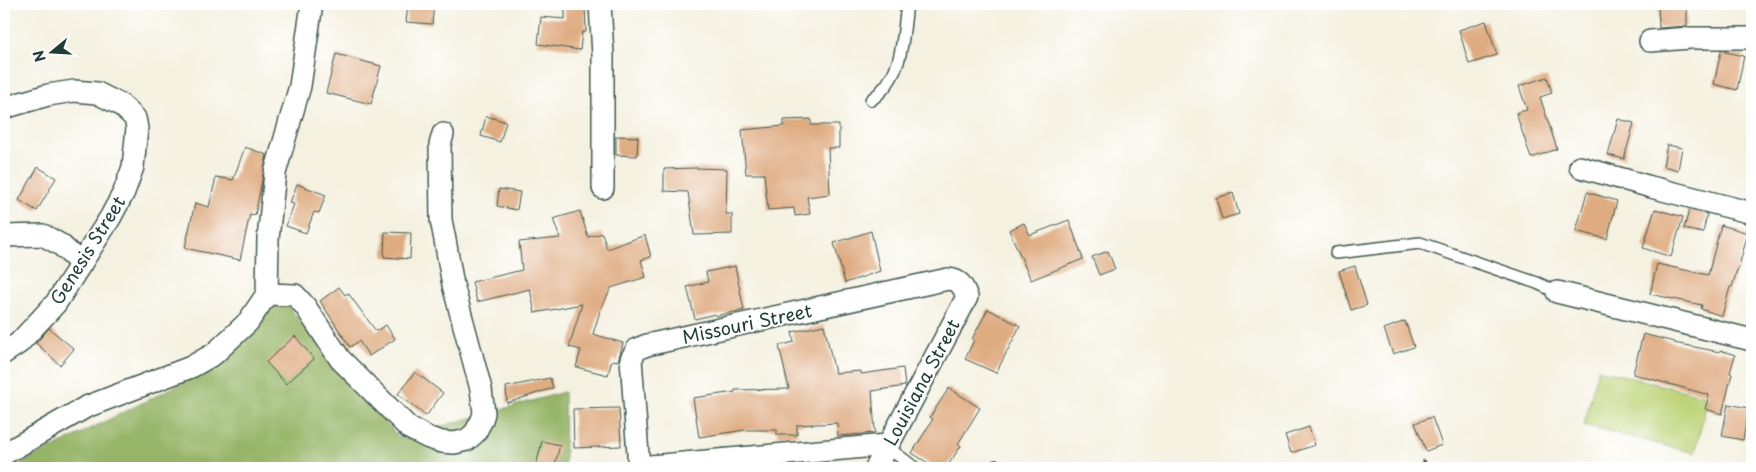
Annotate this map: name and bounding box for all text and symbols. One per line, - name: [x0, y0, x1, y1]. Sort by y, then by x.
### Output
- north arrow: [28, 28, 78, 78]
- text: N: [27, 48, 51, 65]
- street label: Genesis Street: [43, 190, 131, 310]
- street label: Missouri Street: [680, 296, 814, 350]
- street label: Louisiana Street: [876, 314, 966, 450]

